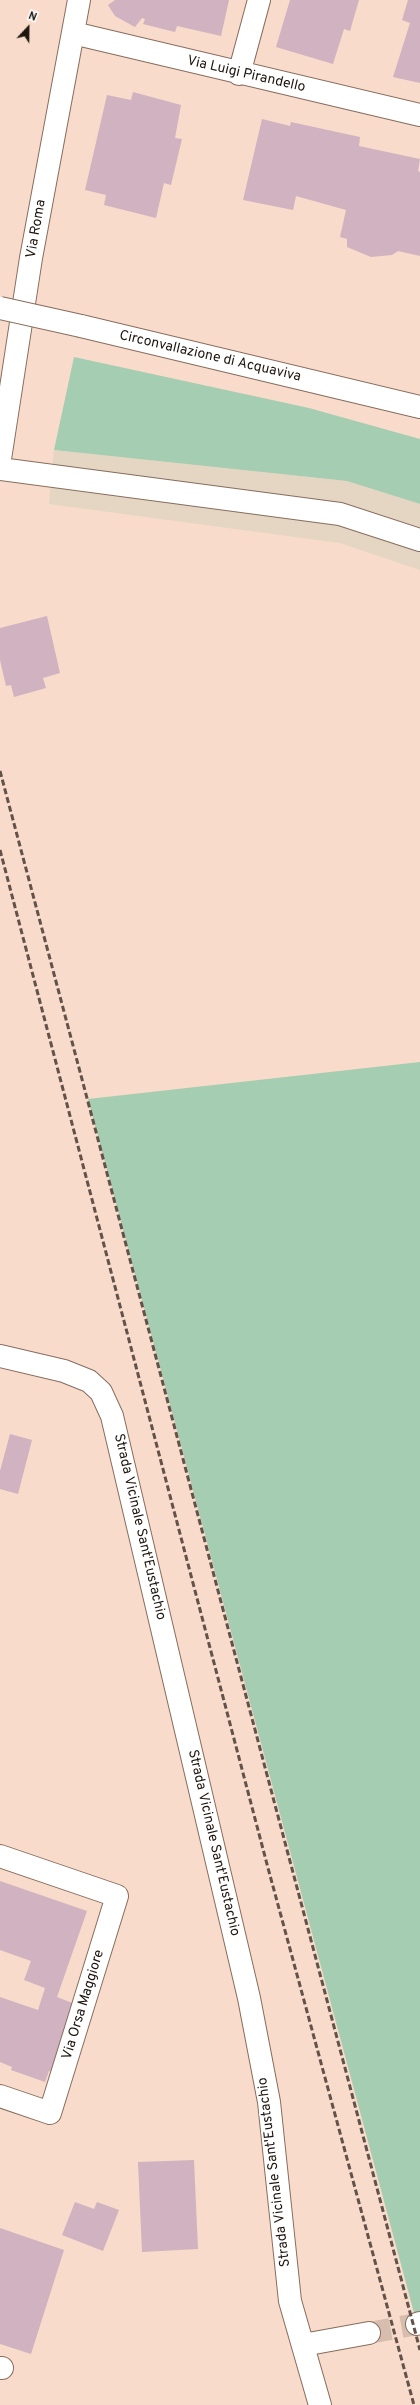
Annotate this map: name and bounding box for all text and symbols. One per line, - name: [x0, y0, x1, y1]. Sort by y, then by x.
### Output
- north arrow: [8, 8, 48, 48]
- text: N: [26, 9, 39, 25]
- street label: Via Luigi Pirandello: [185, 53, 307, 97]
- street label: Via Roma: [24, 198, 50, 260]
- street label: Circonvallazione di Acquaviva: [117, 328, 303, 386]
- street label: Strada Vicinale Sant'Eustachio: [109, 1432, 169, 1622]
- street label: Strada Vicinale Sant'Eustachio: [183, 1748, 243, 1938]
- street label: Via Orsa Maggiore: [59, 1948, 109, 2062]
- street label: Strada Vicinale Sant'Eustachio: [255, 2076, 295, 2268]

